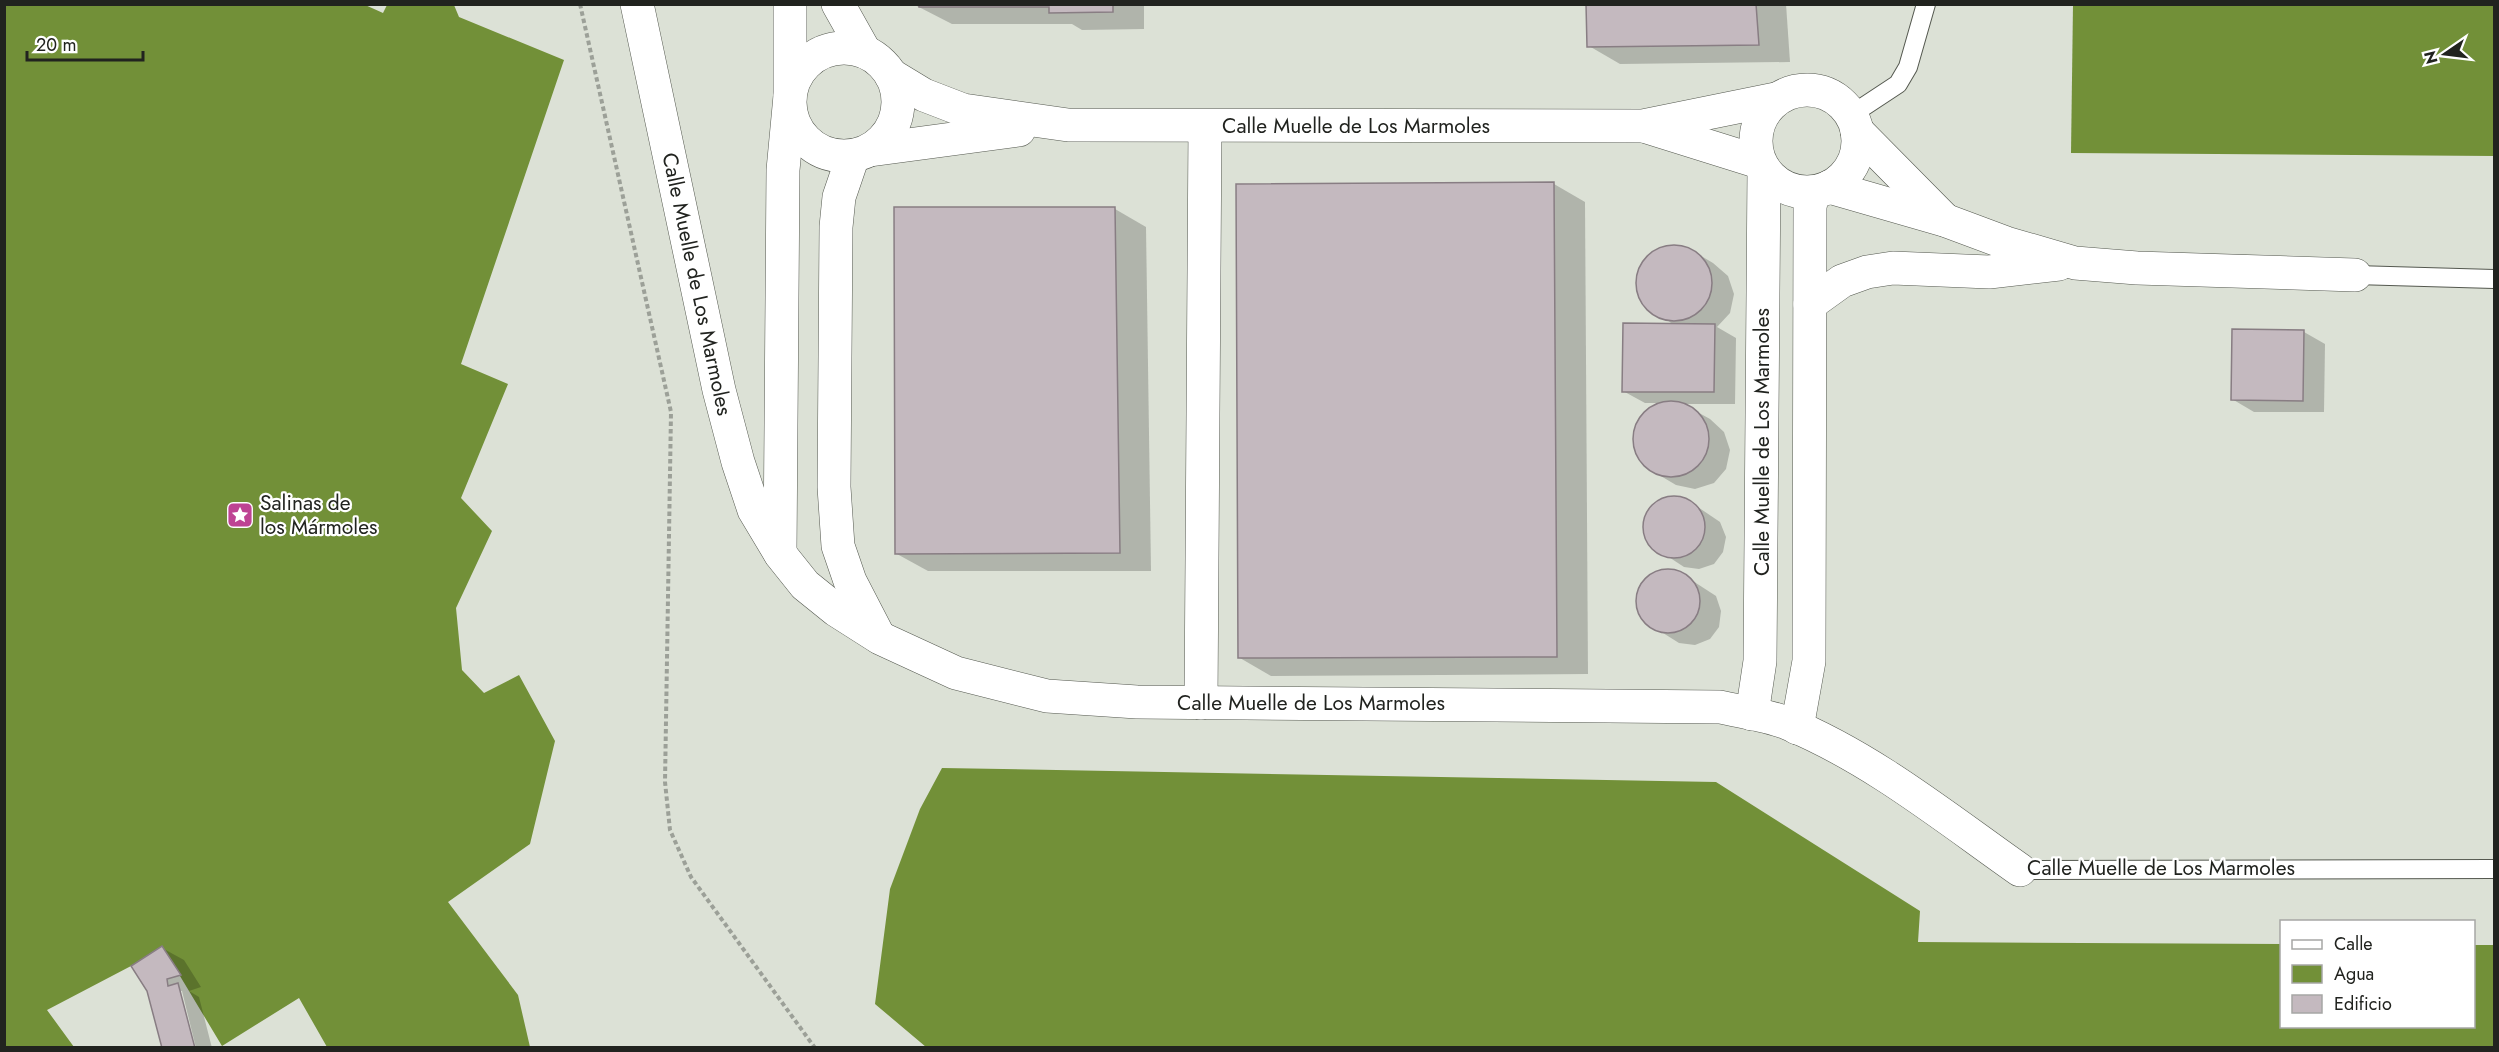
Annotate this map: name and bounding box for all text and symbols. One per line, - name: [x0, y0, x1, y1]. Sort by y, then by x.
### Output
- scale bar: [27, 24, 142, 62]
- north arrow: [2415, 24, 2475, 84]
- text: 20 m: [36, 32, 76, 58]
- text: N: [2418, 49, 2444, 66]
- street label: Calle Muelle de Los Marmoles: [1222, 111, 1490, 141]
- street label: Calle Muelle de Los Marmoles: [654, 150, 740, 418]
- street label: Calle Muelle de Los Marmoles: [1747, 308, 1777, 576]
- place label: Salinas de los Mármoles: [260, 488, 377, 542]
- place icon: Salinas de los Mármoles: [225, 500, 255, 530]
- street label: Calle Muelle de Los Marmoles: [1177, 688, 1445, 718]
- street label: Calle Muelle de Los Marmoles: [2027, 853, 2295, 883]
- legend: [2280, 920, 2475, 1028]
- text: Calle: [2334, 931, 2373, 957]
- text: Agua: [2334, 961, 2374, 987]
- text: Edificio: [2334, 991, 2392, 1017]

